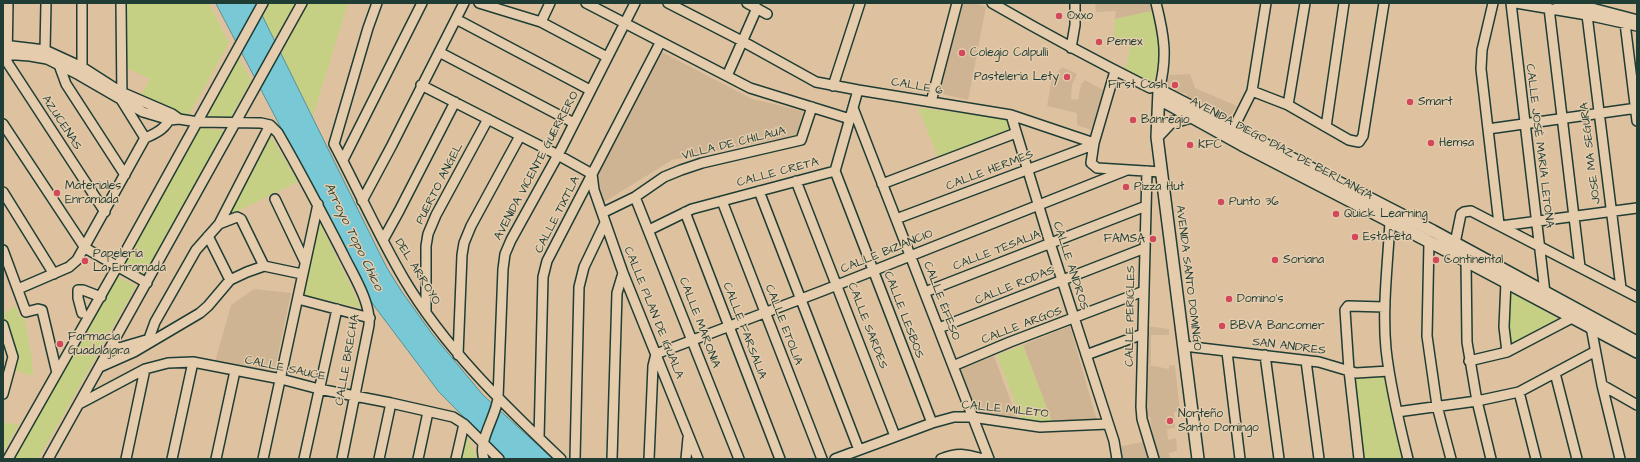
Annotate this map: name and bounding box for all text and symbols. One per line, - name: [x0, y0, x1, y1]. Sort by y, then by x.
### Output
- place label: Oxxo: [1067, 9, 1093, 23]
- marker: Oxxo: [1054, 11, 1064, 21]
- place label: Pemex: [1107, 35, 1143, 49]
- marker: Pemex: [1094, 37, 1104, 47]
- place label: Colegio Calpulli: [970, 46, 1048, 60]
- marker: Colegio Calpulli: [957, 48, 967, 58]
- street label: CALLE JOSÉ MARÍA LETONA: [1522, 63, 1556, 229]
- place label: Pastelería Lety: [974, 70, 1059, 84]
- marker: Pastelería Lety: [1062, 72, 1072, 82]
- street label: CALLE 6: [890, 75, 944, 99]
- place label: First Cash: [1108, 78, 1167, 92]
- marker: First Cash: [1170, 80, 1180, 90]
- street label: AVENIDA VICENTE GUERRERO: [492, 89, 582, 243]
- street label: AZUCENAS: [38, 93, 84, 153]
- street label: AVENIDA DIEGO DÍAZ DE BERLANGA: [1187, 95, 1375, 203]
- place label: Smart: [1418, 95, 1453, 109]
- marker: Smart: [1405, 97, 1415, 107]
- street label: JOSE MA SEGURA: [1578, 101, 1604, 205]
- place label: Banregio: [1141, 113, 1190, 127]
- marker: Banregio: [1128, 115, 1138, 125]
- street label: VILLA DE CHILAUA: [681, 124, 787, 164]
- place label: Hemsa: [1439, 136, 1474, 150]
- place label: KFC: [1198, 138, 1222, 152]
- marker: Hemsa: [1426, 138, 1436, 148]
- marker: KFC: [1185, 140, 1195, 150]
- street label: PUERTO ANGEL: [413, 141, 467, 227]
- street label: CALLE HERMES: [944, 148, 1036, 194]
- street label: CALLE CRETA: [736, 155, 820, 191]
- street label: CALLE TIXTLA: [532, 174, 584, 256]
- place label: Materiales Enramada: [65, 179, 121, 207]
- place label: Pizza Hut: [1134, 180, 1184, 194]
- water label: Arroyo Topo Chico: [320, 181, 386, 293]
- marker: Pizza Hut: [1121, 182, 1131, 192]
- marker: Materiales Enramada: [52, 188, 62, 198]
- place label: Punto 36: [1229, 195, 1279, 209]
- marker: Punto 36: [1216, 197, 1226, 207]
- street label: AVENIDA SANTO DOMINGO: [1172, 204, 1204, 352]
- place label: Quick Learning: [1344, 207, 1428, 221]
- marker: Quick Learning: [1331, 209, 1341, 219]
- street label: CALLE ANDROS: [1049, 220, 1091, 312]
- street label: CALLE BIZANCIO: [839, 227, 935, 277]
- street label: CALLE TESALIA: [951, 228, 1043, 274]
- place label: Estafeta: [1363, 230, 1412, 244]
- place label: FAMSA: [1104, 232, 1145, 246]
- marker: Estafeta: [1350, 232, 1360, 242]
- marker: FAMSA: [1148, 234, 1158, 244]
- street label: DEL ARROYO: [391, 236, 443, 308]
- street label: CALLE PLAN DE IGUALA: [620, 245, 686, 381]
- place label: Papelería La Enramada: [93, 247, 166, 275]
- place label: Soriana: [1283, 253, 1324, 267]
- place label: Continental: [1444, 253, 1503, 267]
- marker: Soriana: [1270, 255, 1280, 265]
- marker: Continental: [1431, 255, 1441, 265]
- marker: Papelería La Enramada: [80, 256, 90, 266]
- street label: CALLE ÉFESO: [919, 260, 963, 342]
- street label: CALLE RODAS: [973, 264, 1057, 308]
- street label: CALLE PERICLES: [1123, 265, 1139, 367]
- street label: CALLE LESBOS: [880, 269, 926, 361]
- street label: CALLE MARONIA: [675, 276, 723, 370]
- street label: CALLE FARSALIA: [719, 281, 769, 381]
- street label: CALLE SARDES: [844, 281, 890, 371]
- street label: CALLE ETOLIA: [761, 283, 805, 367]
- place label: Domino's: [1237, 292, 1283, 306]
- marker: Domino's: [1224, 294, 1234, 304]
- street label: CALLE ARGOS: [980, 304, 1064, 348]
- street label: CALLE BRECHA: [333, 313, 363, 407]
- place label: BBVA Bancomer: [1230, 319, 1325, 333]
- marker: BBVA Bancomer: [1217, 321, 1227, 331]
- place label: Farmacia Guadalajara: [68, 330, 130, 358]
- street label: SAN ANDRES: [1251, 335, 1327, 359]
- marker: Farmacia Guadalajara: [55, 339, 65, 349]
- street label: CALLE SAUCE: [243, 353, 327, 385]
- street label: CALLE MILETO: [961, 398, 1049, 422]
- place label: Norteño Santo Domingo: [1178, 407, 1259, 435]
- marker: Norteño Santo Domingo: [1165, 416, 1175, 426]

